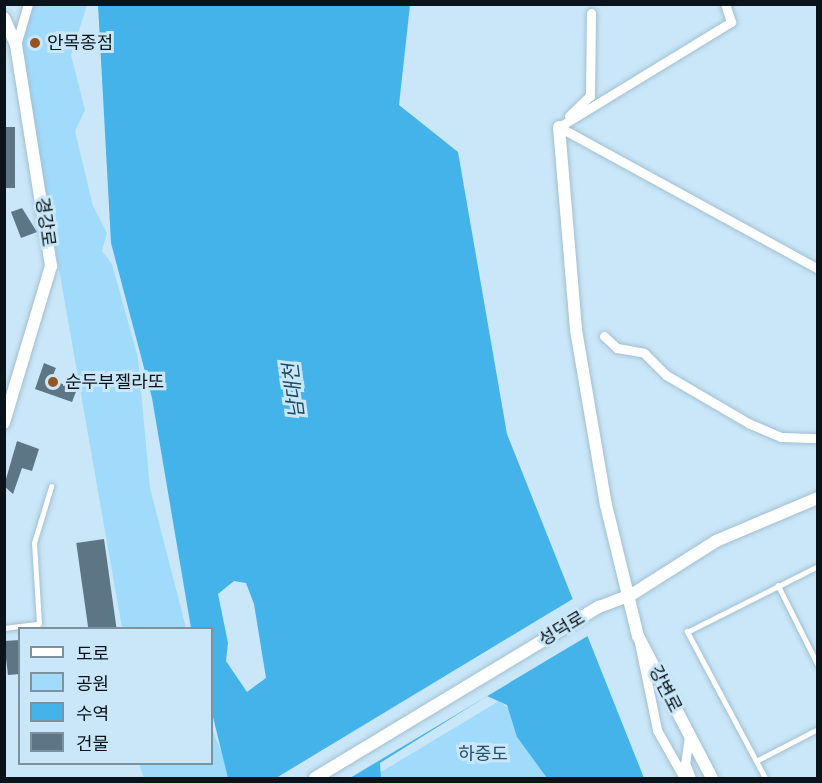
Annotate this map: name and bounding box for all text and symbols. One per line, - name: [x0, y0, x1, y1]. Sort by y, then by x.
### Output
- place label: 안목종점: [47, 32, 113, 54]
- marker: 안목종점: [28, 36, 42, 50]
- street label: 경강로: [31, 196, 59, 248]
- water label: 남대천: [279, 362, 309, 420]
- place label: 순두부젤라또: [65, 371, 164, 393]
- marker: 순두부젤라또: [46, 375, 60, 389]
- street label: 성덕로: [535, 607, 589, 651]
- legend: [18, 627, 213, 765]
- text: 도로: [76, 643, 109, 665]
- street label: 강변로: [644, 662, 686, 716]
- text: 공원: [76, 673, 109, 695]
- text: 수역: [76, 703, 109, 725]
- text: 건물: [76, 733, 109, 755]
- park label: 하중도: [458, 743, 508, 765]

